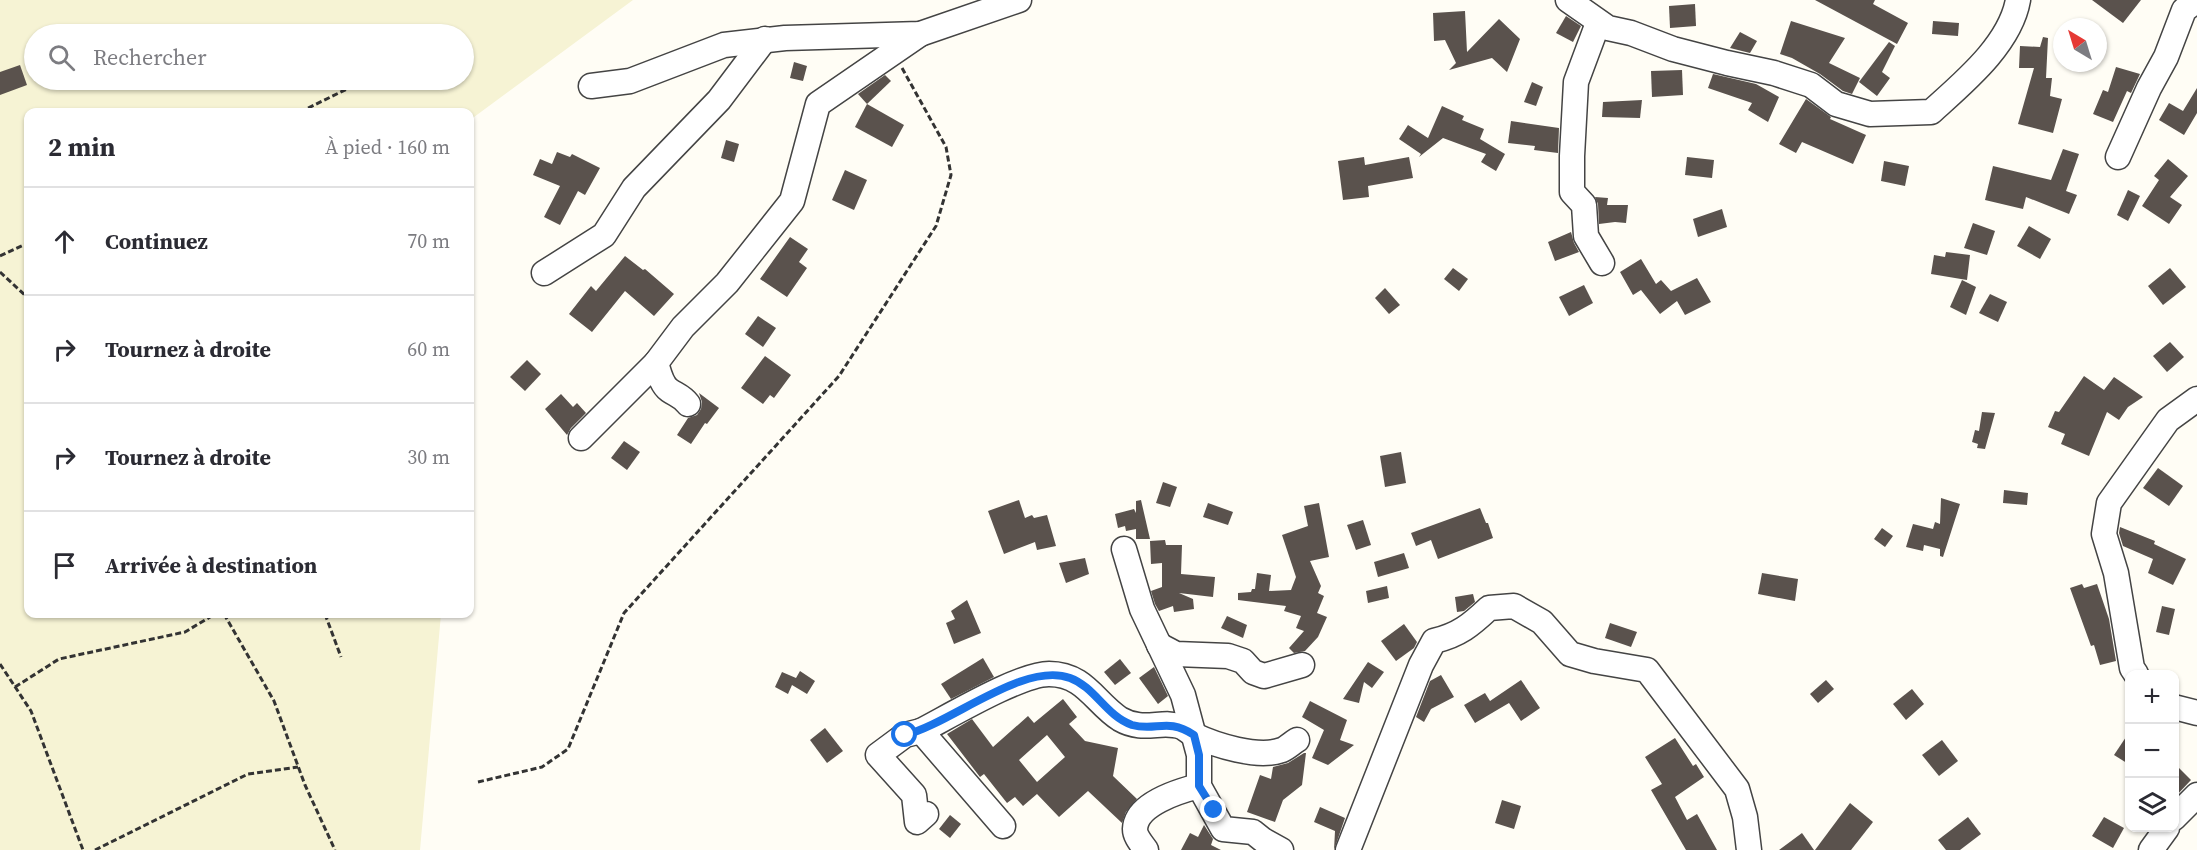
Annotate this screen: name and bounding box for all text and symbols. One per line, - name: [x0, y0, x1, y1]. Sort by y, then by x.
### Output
- north arrow: [2053, 18, 2107, 72]
- search box: [24, 24, 474, 90]
- icon: search: [45, 41, 78, 74]
- text: Rechercher: [93, 42, 207, 72]
- text: 2 min: [48, 129, 115, 165]
- text: À pied · 160 m: [325, 133, 450, 161]
- icon: ahead: [48, 225, 81, 258]
- text: Continuez: [105, 226, 208, 256]
- text: 70 m: [407, 227, 450, 255]
- icon: right: [48, 333, 81, 366]
- text: Tournez à droite: [105, 334, 271, 364]
- text: 60 m: [407, 335, 450, 363]
- icon: right: [48, 441, 81, 474]
- text: Tournez à droite: [105, 442, 271, 472]
- text: 30 m: [407, 443, 450, 471]
- icon: arrive: [48, 549, 81, 582]
- text: Arrivée à destination: [105, 550, 317, 580]
- map controls: [2125, 670, 2179, 832]
- button: +: [2125, 670, 2179, 724]
- route start: [891, 721, 917, 747]
- button: −: [2125, 724, 2179, 778]
- button: layers: [2125, 778, 2179, 832]
- route end: [1200, 796, 1226, 822]

